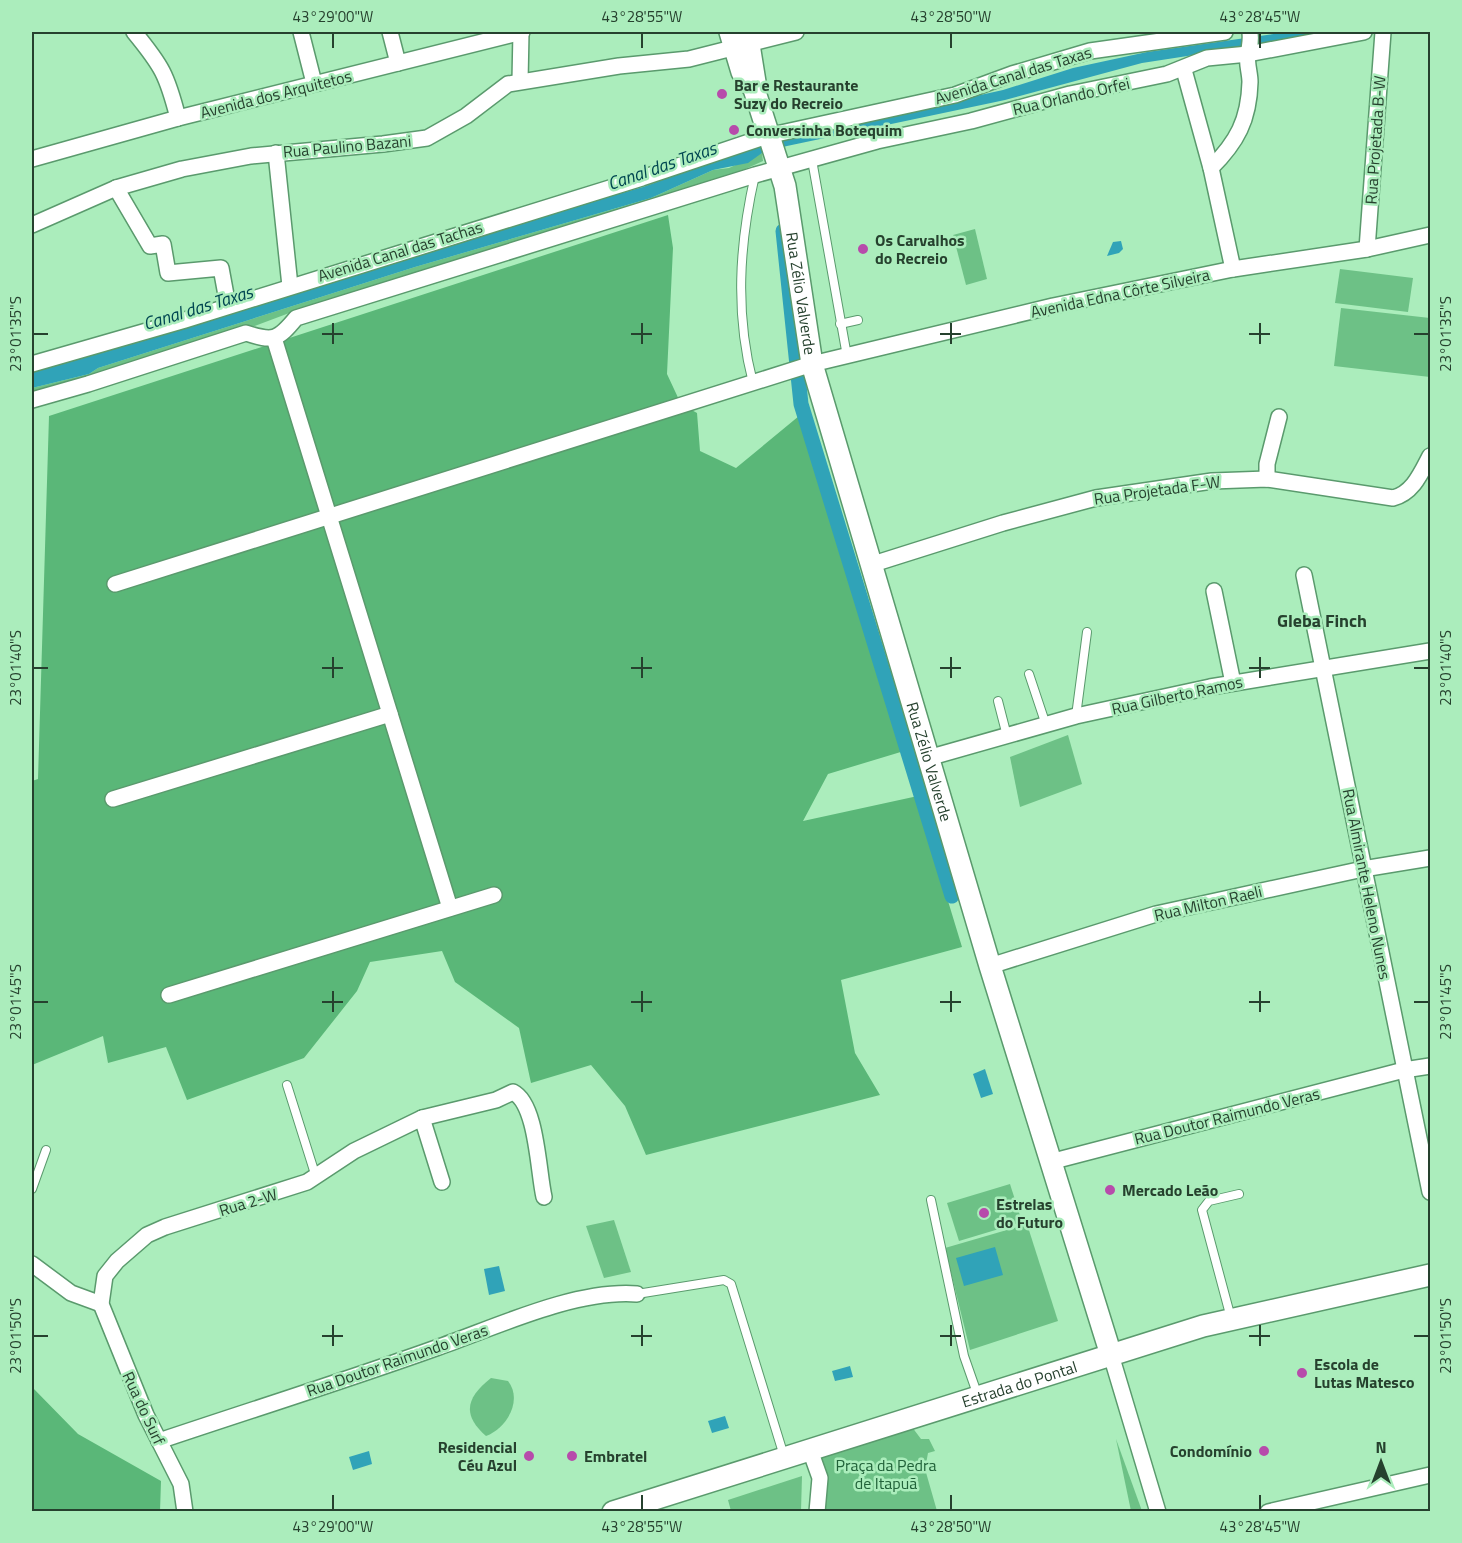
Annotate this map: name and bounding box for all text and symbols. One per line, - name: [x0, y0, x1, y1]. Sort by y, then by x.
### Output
- text: 43°29'00"W: [293, 5, 373, 28]
- text: 43°28'55"W: [602, 5, 682, 28]
- text: 43°28'50"W: [911, 5, 991, 28]
- text: 43°28'45"W: [1220, 5, 1300, 28]
- street label: Avenida Canal das Taxas: [932, 40, 1094, 110]
- street label: Avenida dos Arquitetos: [198, 64, 354, 124]
- street label: Rua Orlando Orfei: [1010, 71, 1132, 121]
- place label: Bar e Restaurante Suzy do Recreio: [734, 73, 858, 115]
- street label: Rua Projetada B-W: [1359, 75, 1391, 205]
- marker: Bar e Restaurante Suzy do Recreio: [715, 87, 729, 101]
- place label: Conversinha Botequim: [746, 118, 902, 142]
- marker: Conversinha Botequim: [727, 123, 741, 137]
- street label: Rua Paulino Bazani: [282, 128, 412, 164]
- water label: Canal das Taxas: [604, 134, 721, 197]
- street label: Avenida Canal das Tachas: [315, 215, 485, 287]
- place label: Os Carvalhos do Recreio: [875, 228, 965, 270]
- street label: Rua Zélio Valverde: [780, 230, 822, 356]
- marker: Os Carvalhos do Recreio: [856, 242, 870, 256]
- street label: Avenida Edna Côrte Silveira: [1028, 262, 1212, 324]
- water label: Canal das Taxas: [140, 278, 257, 337]
- text: 23°01'35"S: [4, 296, 27, 372]
- text: 23°01'35"S: [1434, 296, 1457, 372]
- street label: Rua Projetada F-W: [1092, 469, 1222, 511]
- district label: Gleba Finch: [1277, 607, 1367, 634]
- text: 23°01'40"S: [4, 630, 27, 706]
- text: 23°01'40"S: [1434, 630, 1457, 706]
- street label: Rua Gilberto Ramos: [1109, 669, 1245, 721]
- street label: Rua Zélio Valverde: [900, 699, 959, 824]
- street label: Rua Almirante Heleno Nunes: [1337, 787, 1397, 981]
- street label: Rua Milton Raeli: [1152, 879, 1264, 927]
- text: 23°01'45"S: [4, 964, 27, 1040]
- text: 23°01'45"S: [1434, 964, 1457, 1040]
- street label: Rua Doutor Raimundo Veras: [1132, 1081, 1322, 1151]
- place label: Mercado Leão: [1122, 1178, 1218, 1202]
- street label: Rua 2-W: [216, 1182, 280, 1222]
- marker: Mercado Leão: [1103, 1183, 1117, 1197]
- place label: Estrelas do Futuro: [996, 1192, 1063, 1234]
- marker: Estrelas do Futuro: [977, 1206, 991, 1220]
- text: 23°01'50"S: [4, 1298, 27, 1374]
- text: 23°01'50"S: [1434, 1298, 1457, 1374]
- street label: Rua Doutor Raimundo Veras: [303, 1318, 491, 1402]
- place label: Escola de Lutas Matesco: [1314, 1352, 1415, 1394]
- street label: Estrada do Pontal: [959, 1354, 1080, 1413]
- marker: Escola de Lutas Matesco: [1295, 1366, 1309, 1380]
- street label: Rua do Surf: [117, 1367, 172, 1449]
- north arrow: [1351, 1432, 1411, 1492]
- place label: Residencial Céu Azul: [438, 1435, 517, 1477]
- text: N: [1375, 1435, 1387, 1459]
- place label: Condomínio: [1170, 1439, 1252, 1463]
- place label: Embratel: [584, 1444, 647, 1468]
- marker: Condomínio: [1257, 1444, 1271, 1458]
- marker: Residencial Céu Azul: [522, 1449, 536, 1463]
- marker: Embratel: [565, 1449, 579, 1463]
- park label: Praça da Pedra de Itapuã: [835, 1453, 937, 1495]
- text: 43°29'00"W: [293, 1515, 373, 1538]
- text: 43°28'55"W: [602, 1515, 682, 1538]
- text: 43°28'50"W: [911, 1515, 991, 1538]
- text: 43°28'45"W: [1220, 1515, 1300, 1538]

